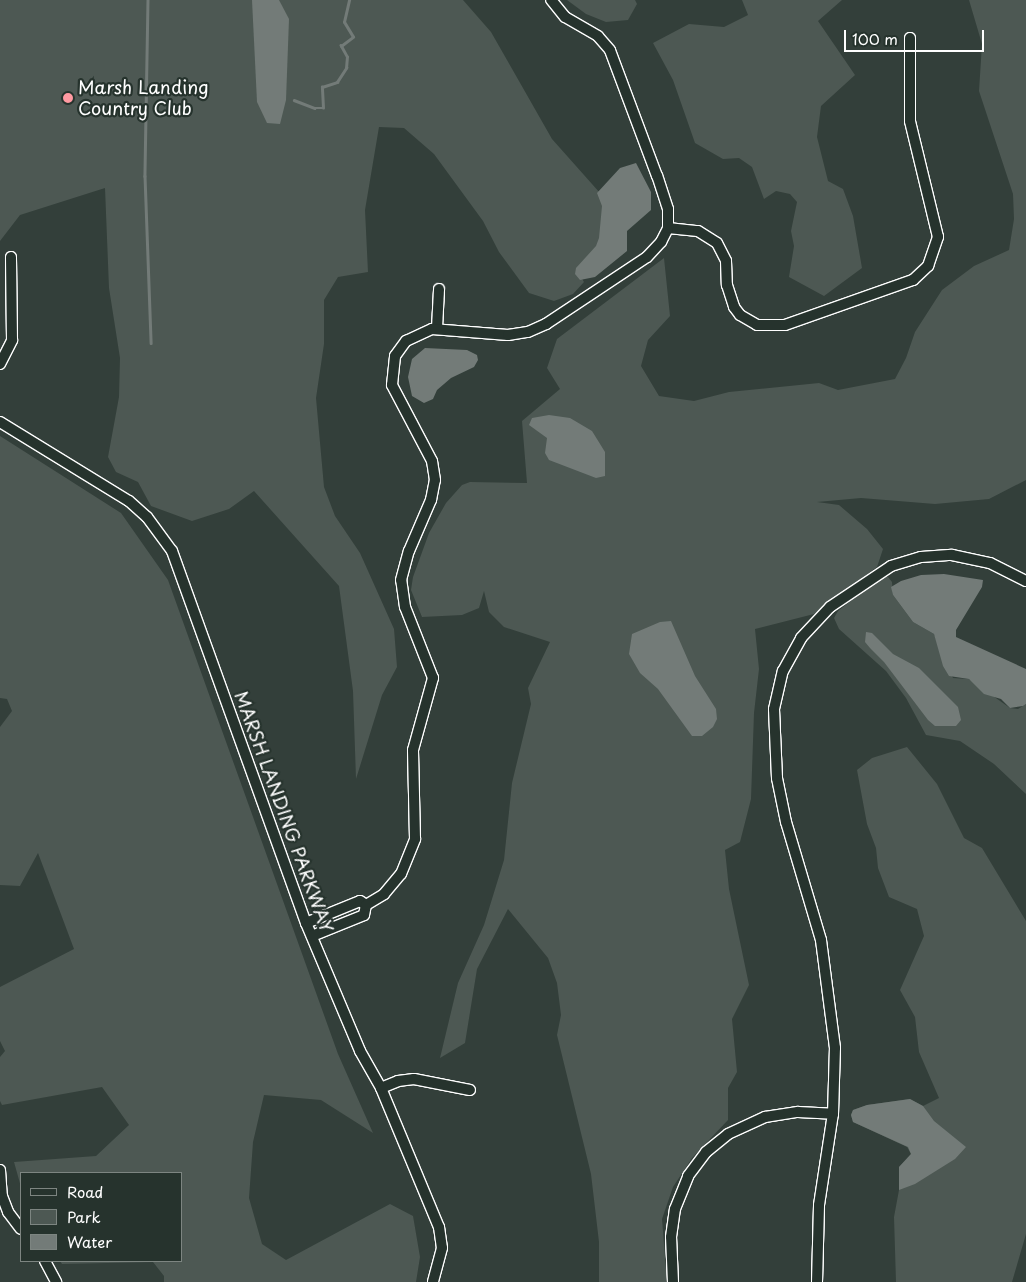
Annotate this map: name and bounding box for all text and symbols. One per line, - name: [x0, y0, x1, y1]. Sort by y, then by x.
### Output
- scale bar: [846, 20, 986, 52]
- text: 100 m: [852, 27, 898, 50]
- place label: Marsh Landing Country Club: [78, 77, 208, 120]
- marker: Marsh Landing Country Club: [62, 92, 74, 104]
- street label: MARSH LANDING PARKWAY: [230, 687, 338, 937]
- legend: [20, 1172, 182, 1262]
- text: Road: [67, 1180, 103, 1203]
- text: Park: [67, 1205, 101, 1228]
- text: Water: [67, 1230, 112, 1253]

